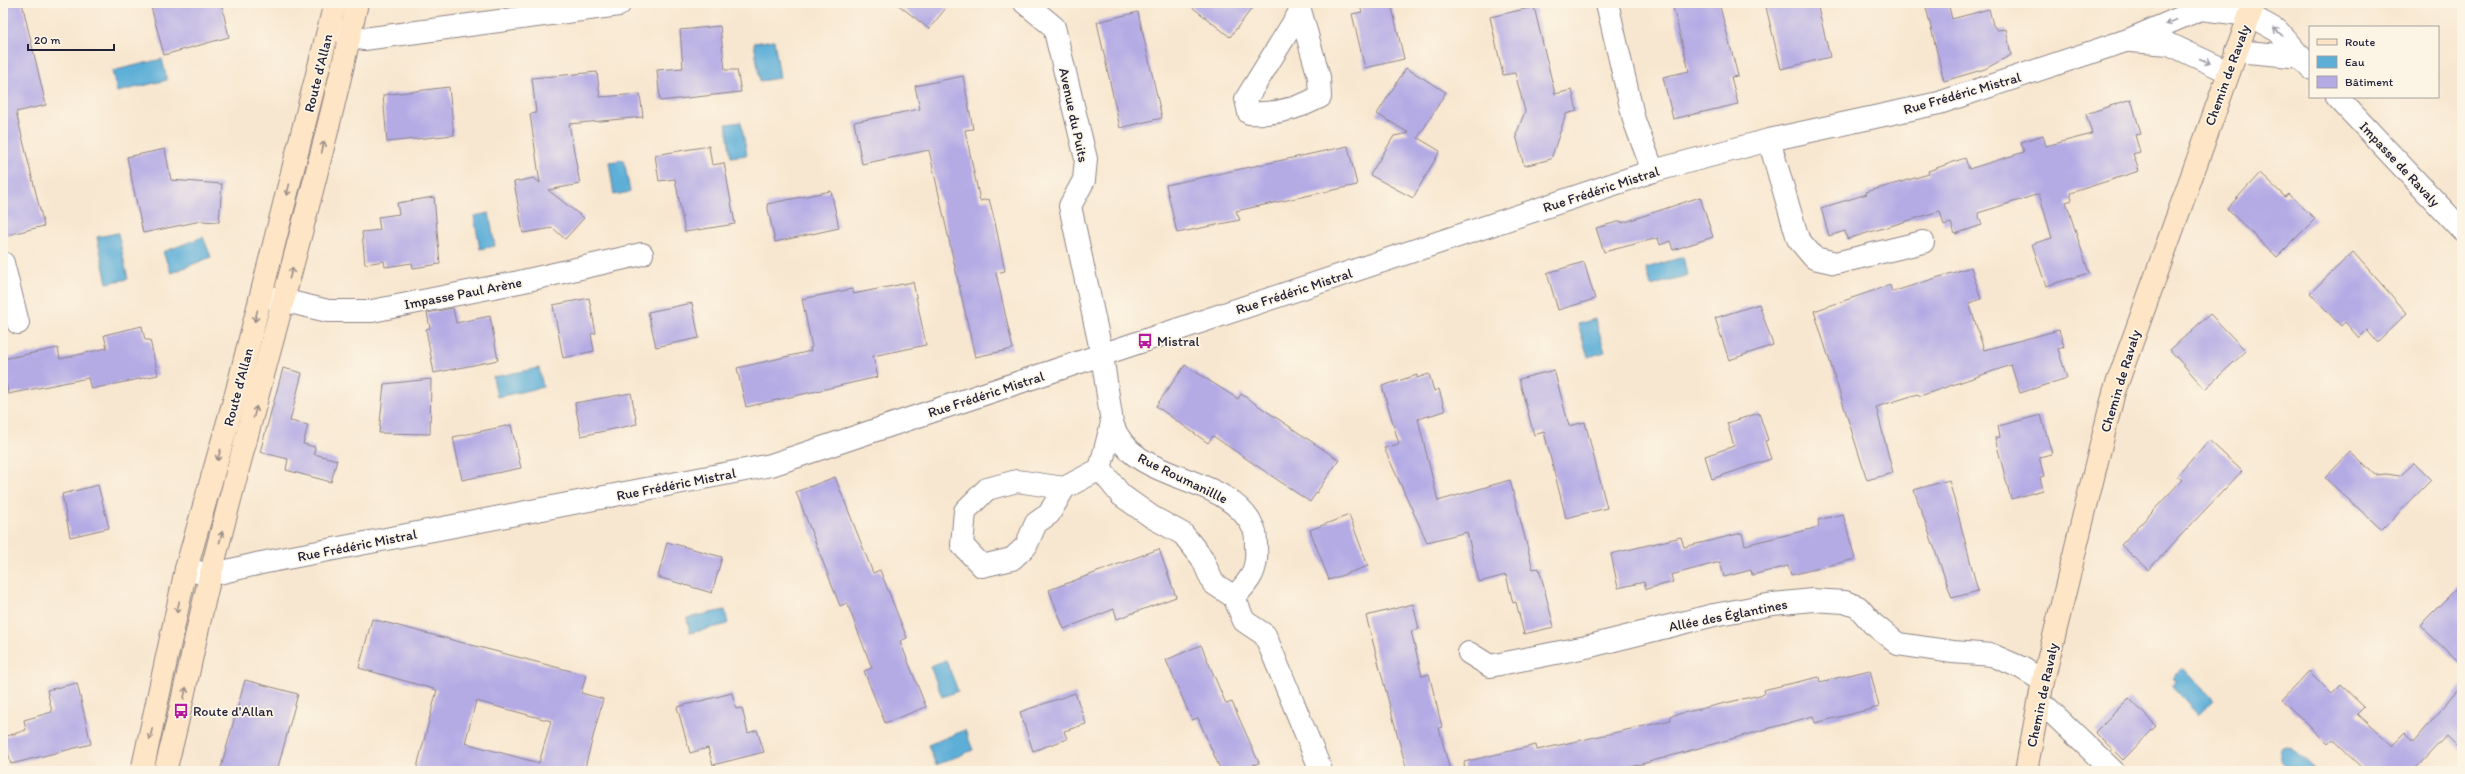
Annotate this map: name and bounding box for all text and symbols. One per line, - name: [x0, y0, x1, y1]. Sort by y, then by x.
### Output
- one-way arrow: [2166, 19, 2178, 26]
- street label: Chemin de Ravaly: [2201, 22, 2254, 128]
- scale bar: [28, 26, 114, 52]
- legend: [2309, 26, 2439, 98]
- one-way arrow: [2273, 28, 2283, 37]
- street label: Route d'Allan: [301, 32, 337, 114]
- text: 20 m: [34, 33, 61, 47]
- text: Route: [2345, 35, 2375, 49]
- text: Eau: [2345, 55, 2365, 69]
- one-way arrow: [2199, 58, 2211, 65]
- street label: Avenue du Puits: [1055, 66, 1092, 164]
- street label: Rue Frédéric Mistral: [1901, 69, 2023, 118]
- text: Bâtiment: [2345, 75, 2394, 89]
- street label: Impasse de Ravaly: [2356, 118, 2444, 211]
- one-way arrow: [320, 140, 328, 153]
- street label: Rue Frédéric Mistral: [1541, 163, 1662, 216]
- one-way arrow: [284, 183, 292, 196]
- street label: Rue Frédéric Mistral: [1234, 265, 1355, 318]
- one-way arrow: [288, 266, 295, 279]
- street label: Impasse Paul Arène: [403, 274, 524, 313]
- one-way arrow: [252, 309, 260, 322]
- street label: Chemin de Ravaly: [2097, 327, 2144, 435]
- bus stop icon: Mistral: [1136, 332, 1154, 350]
- place label: Mistral: [1157, 333, 1199, 350]
- street label: Route d'Allan: [220, 346, 257, 428]
- street label: Rue Frédéric Mistral: [926, 368, 1047, 421]
- one-way arrow: [252, 406, 259, 419]
- one-way arrow: [215, 448, 222, 461]
- street label: Rue Roumanillle: [1135, 449, 1231, 508]
- street label: Rue Frédéric Mistral: [615, 465, 737, 504]
- street label: Rue Frédéric Mistral: [296, 526, 418, 565]
- one-way arrow: [217, 531, 225, 544]
- street label: Allée des Églantines: [1667, 596, 1789, 635]
- one-way arrow: [174, 600, 182, 613]
- street label: Chemin de Ravaly: [2023, 641, 2062, 749]
- one-way arrow: [182, 686, 190, 699]
- bus stop icon: Route d'Allan: [172, 702, 190, 720]
- place label: Route d'Allan: [193, 703, 274, 720]
- one-way arrow: [147, 727, 155, 740]

